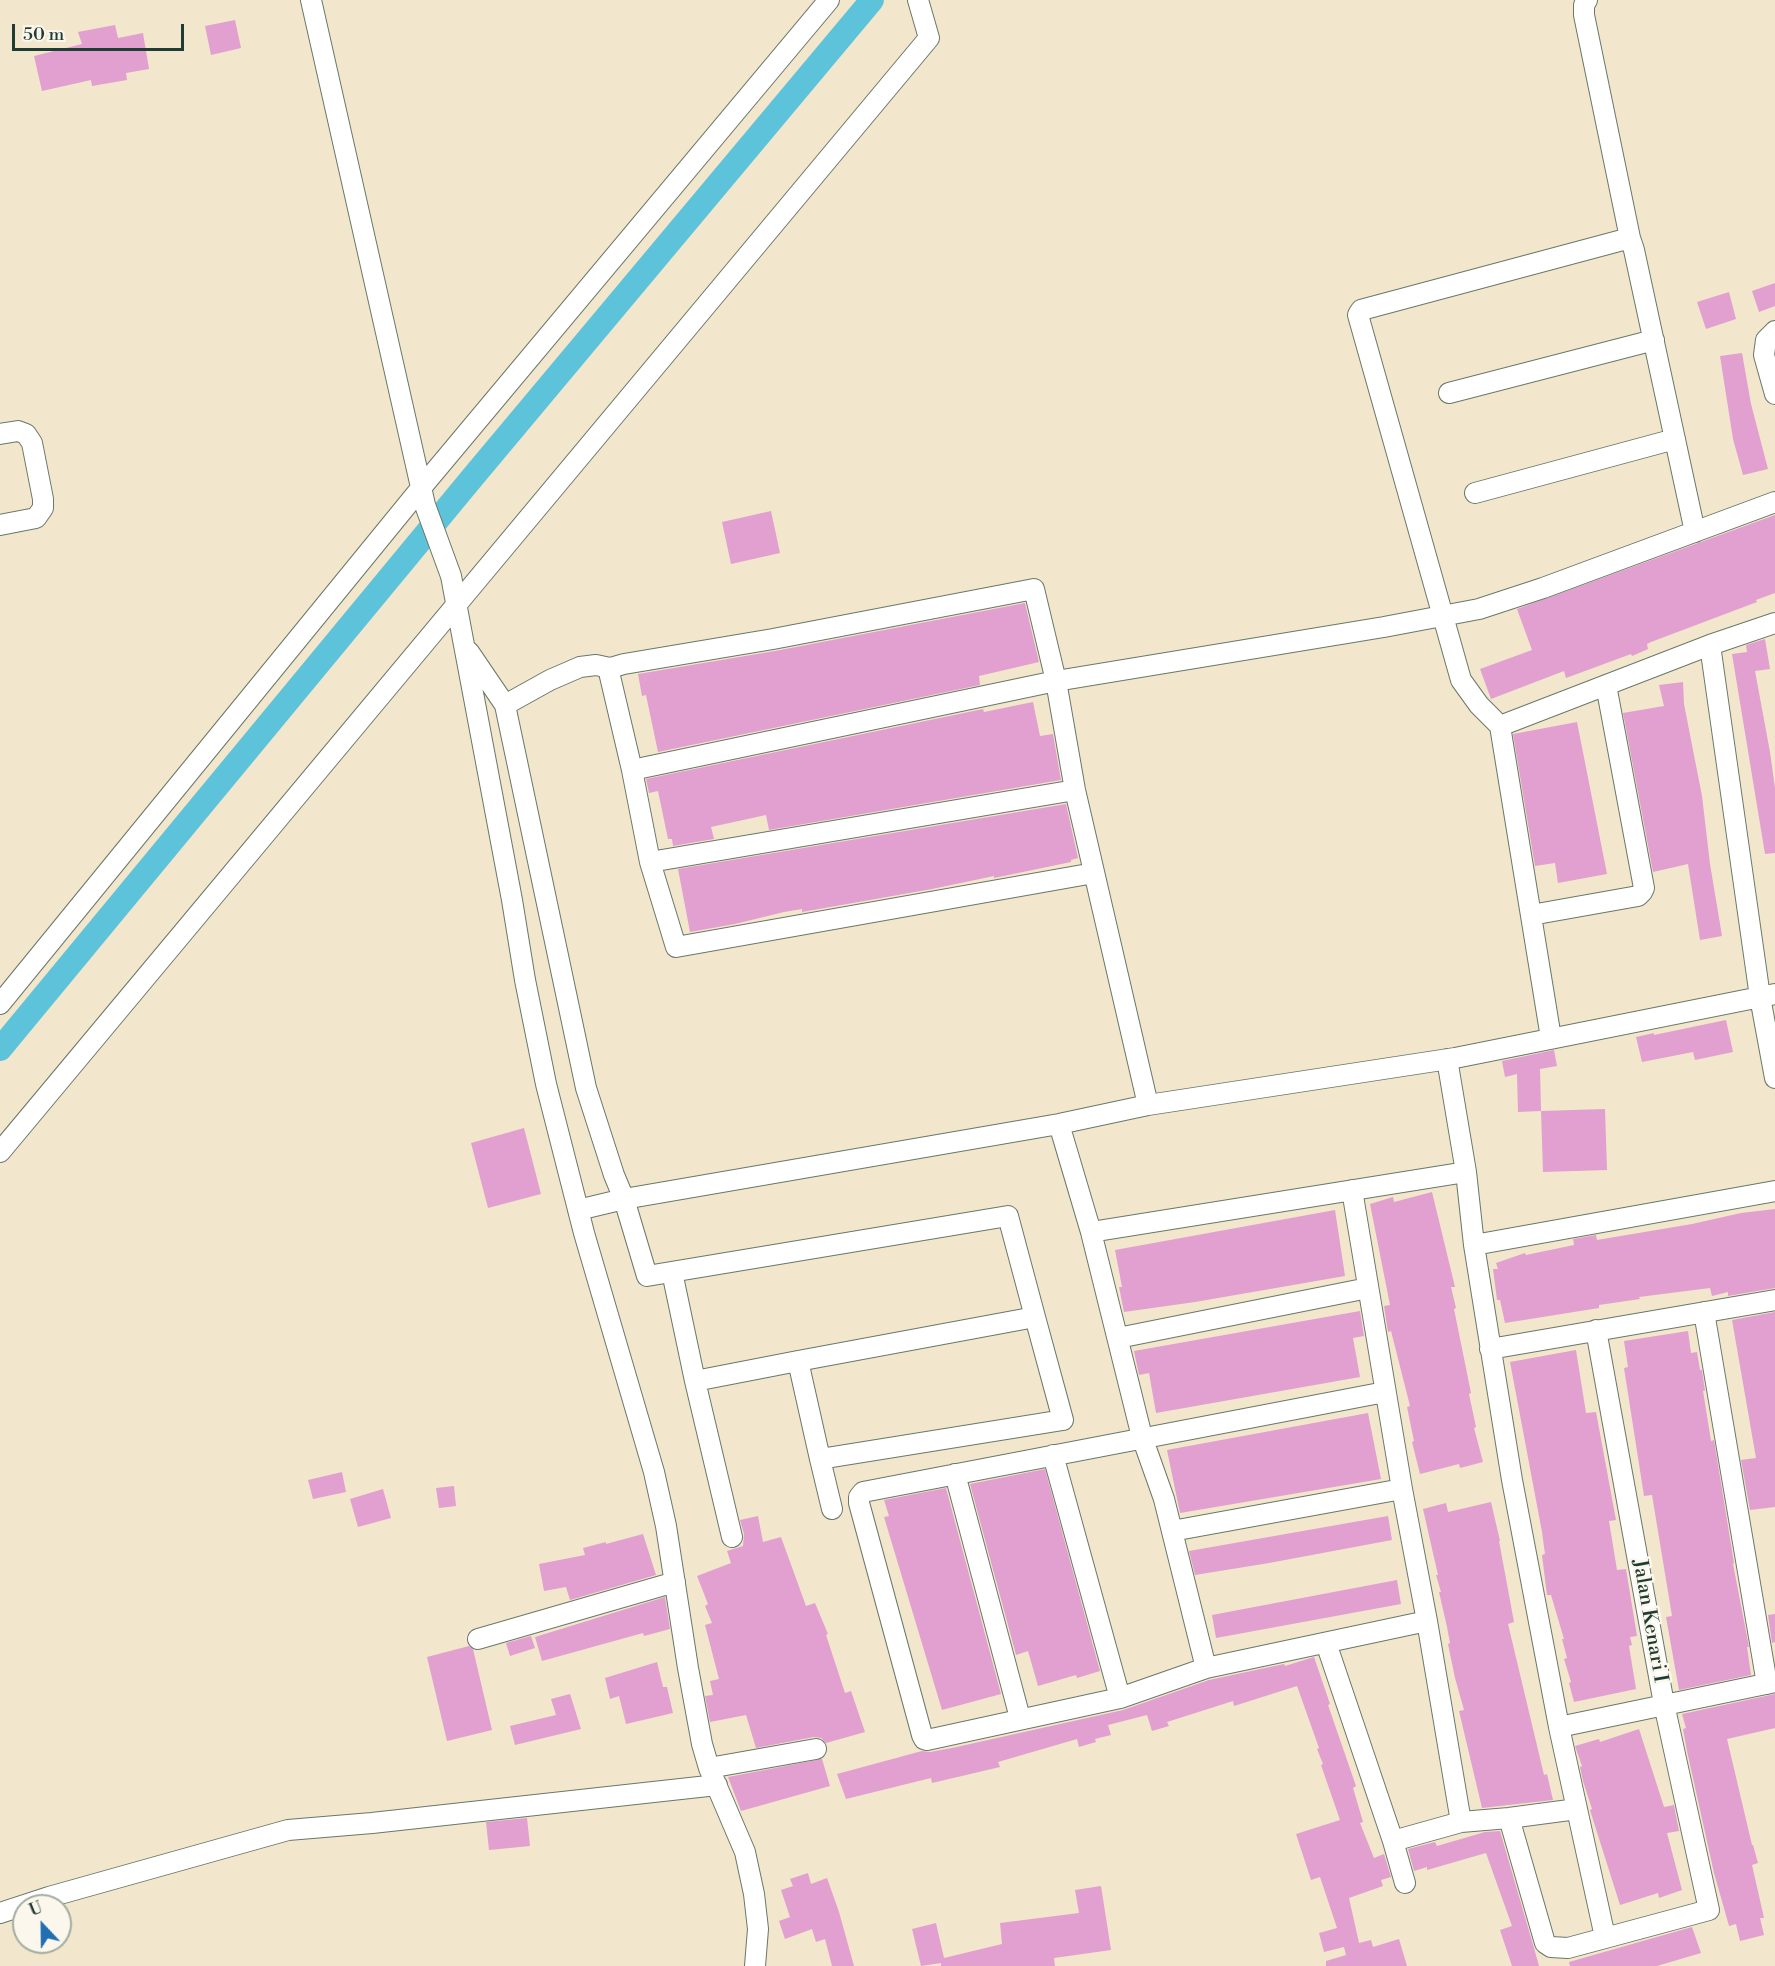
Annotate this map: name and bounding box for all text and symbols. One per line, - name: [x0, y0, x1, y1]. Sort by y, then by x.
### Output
- scale bar: [15, 12, 188, 50]
- text: 50 m: [23, 23, 64, 46]
- street label: Jalan Kenari I: [1626, 1558, 1672, 1684]
- north arrow: [12, 1894, 72, 1954]
- text: U: [27, 1898, 45, 1921]

